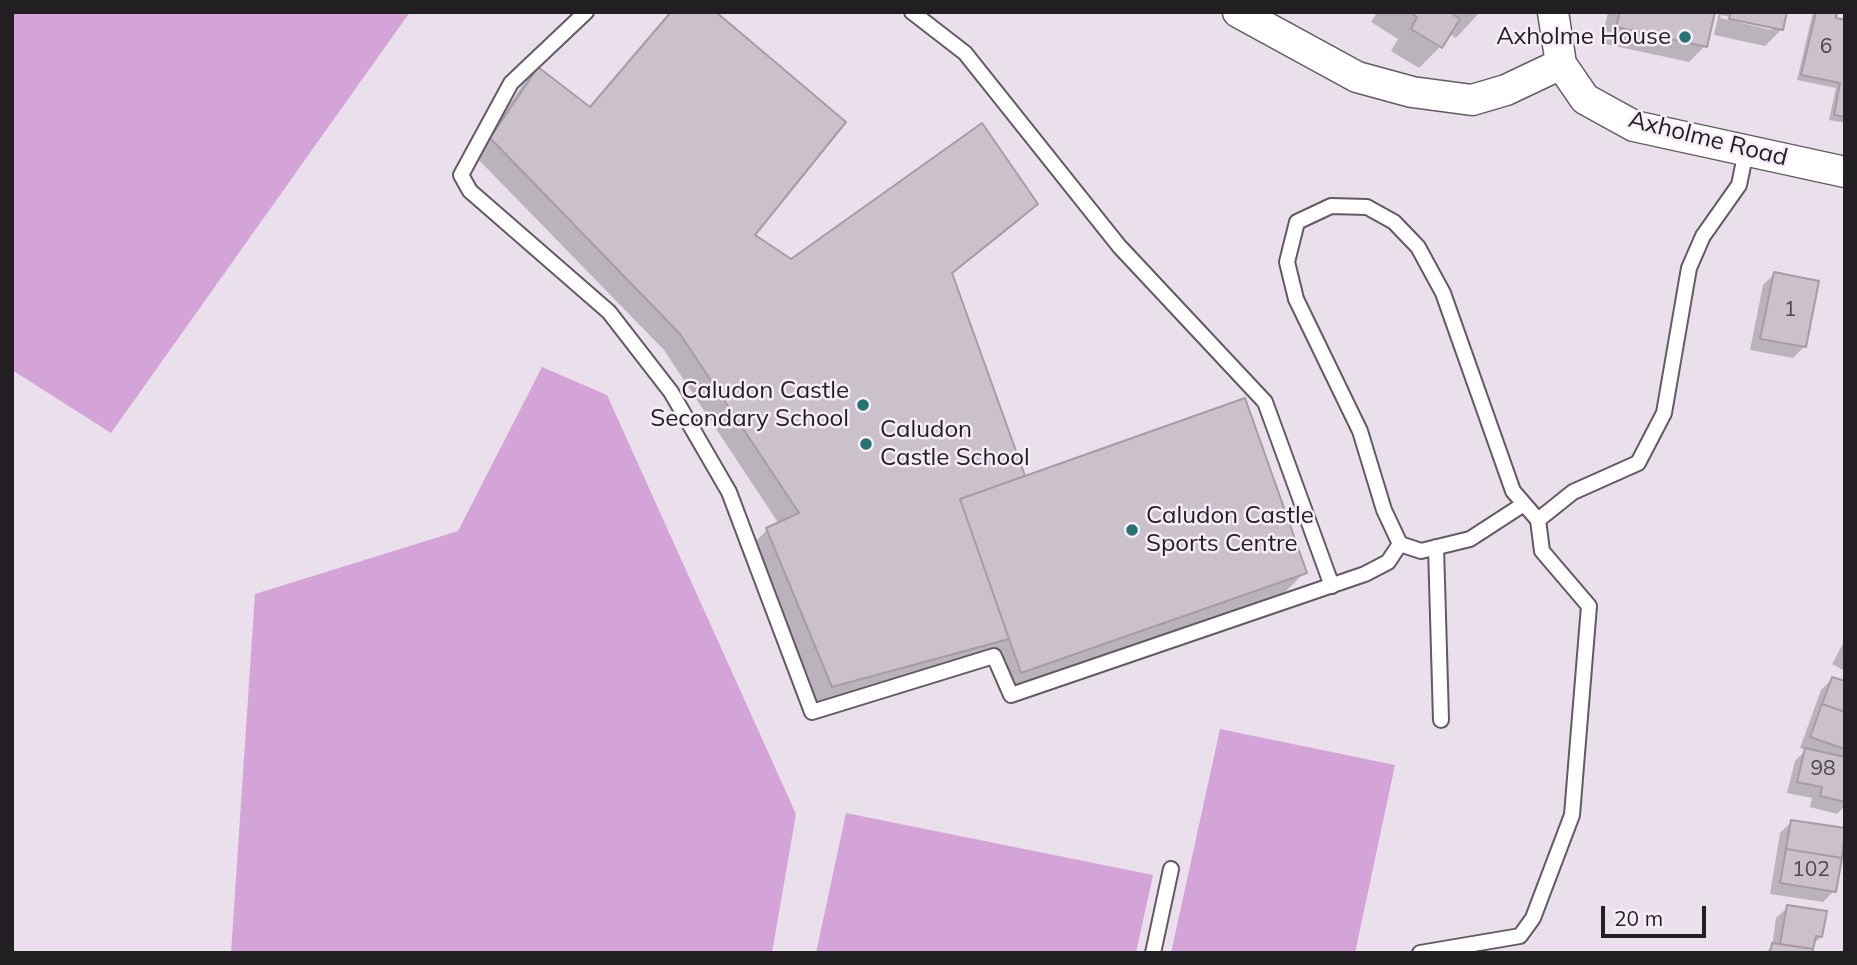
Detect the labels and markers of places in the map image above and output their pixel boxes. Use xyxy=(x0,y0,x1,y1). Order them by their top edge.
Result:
place label: Axholme House xyxy=(1496,23,1671,51)
marker: Axholme House xyxy=(1677,29,1693,45)
place label: Caludon Castle Secondary School xyxy=(650,377,849,433)
marker: Caludon Castle Secondary School xyxy=(855,397,871,413)
place label: Caludon Castle School xyxy=(880,416,1030,472)
marker: Caludon Castle School xyxy=(858,436,874,452)
place label: Caludon Castle Sports Centre xyxy=(1146,502,1314,558)
marker: Caludon Castle Sports Centre xyxy=(1124,522,1140,538)

